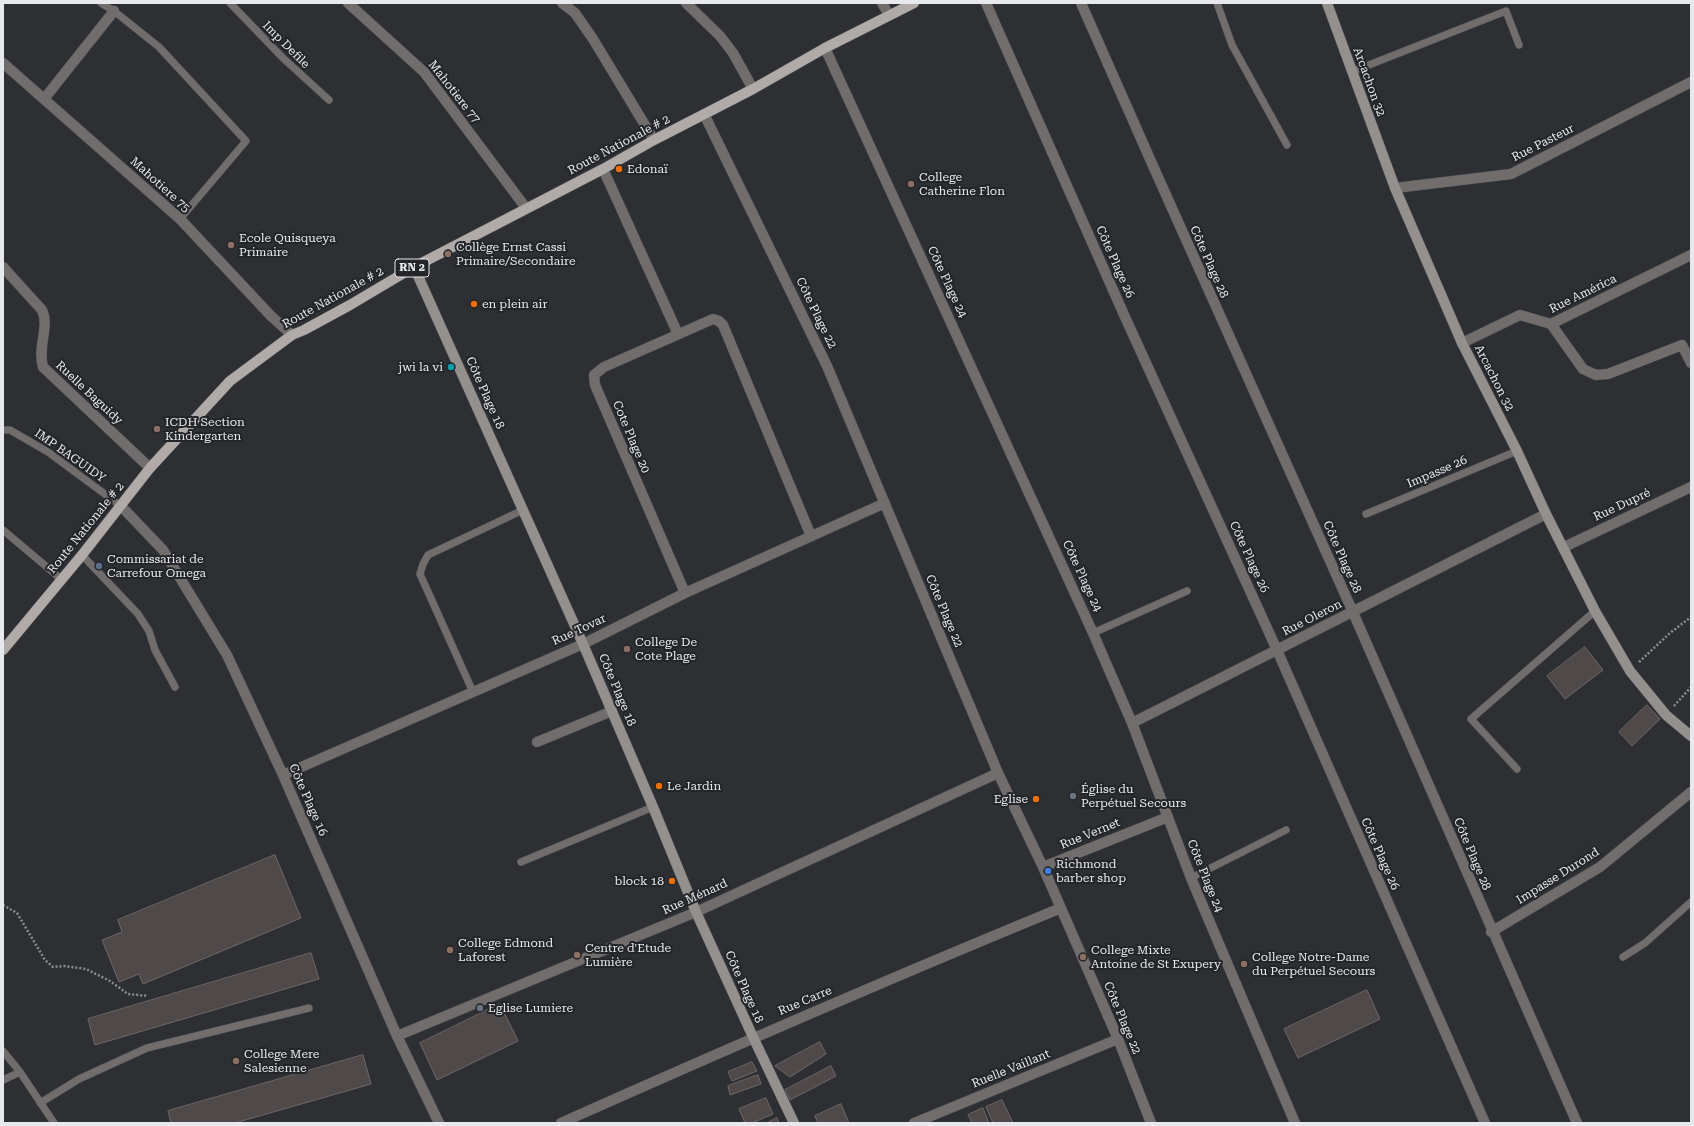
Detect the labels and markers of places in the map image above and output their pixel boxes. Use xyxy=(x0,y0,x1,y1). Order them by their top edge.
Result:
place label: Edonaï xyxy=(627,162,668,176)
marker: Edonaï xyxy=(614,164,624,174)
place label: College Catherine Flon xyxy=(919,170,1005,198)
marker: College Catherine Flon xyxy=(906,179,916,189)
place label: Ecole Quisqueya Primaire xyxy=(239,231,336,259)
marker: Ecole Quisqueya Primaire xyxy=(226,240,236,250)
place label: Collège Ernst Cassi Primaire/Secondaire xyxy=(456,240,575,268)
marker: Collège Ernst Cassi Primaire/Secondaire xyxy=(443,249,453,259)
place label: en plein air xyxy=(482,297,547,311)
marker: en plein air xyxy=(469,299,479,309)
place label: jwi la vi xyxy=(399,360,443,374)
marker: jwi la vi xyxy=(446,362,456,372)
place label: ICDH Section Kindergarten xyxy=(165,415,245,443)
marker: ICDH Section Kindergarten xyxy=(152,424,162,434)
place label: Commissariat de Carrefour Omega xyxy=(107,552,206,580)
marker: Commissariat de Carrefour Omega xyxy=(94,561,104,571)
place label: College De Cote Plage xyxy=(635,635,697,663)
marker: College De Cote Plage xyxy=(622,644,632,654)
place label: Le Jardin xyxy=(667,779,721,793)
marker: Le Jardin xyxy=(654,781,664,791)
place label: Église du Perpétuel Secours xyxy=(1081,782,1186,810)
marker: Église du Perpétuel Secours xyxy=(1068,791,1078,801)
place label: Eglise xyxy=(994,792,1028,806)
marker: Eglise xyxy=(1031,794,1041,804)
place label: Richmond barber shop xyxy=(1056,857,1126,885)
marker: Richmond barber shop xyxy=(1043,866,1053,876)
place label: block 18 xyxy=(614,874,664,888)
marker: block 18 xyxy=(667,876,677,886)
place label: College Edmond Laforest xyxy=(458,936,553,964)
place label: Centre d'Etude Lumière xyxy=(585,941,671,969)
place label: College Mixte Antoine de St Exupery xyxy=(1091,943,1221,971)
marker: College Edmond Laforest xyxy=(445,945,455,955)
marker: Centre d'Etude Lumière xyxy=(572,950,582,960)
place label: College Notre-Dame du Perpétuel Secours xyxy=(1252,950,1375,978)
marker: College Mixte Antoine de St Exupery xyxy=(1078,952,1088,962)
marker: College Notre-Dame du Perpétuel Secours xyxy=(1239,959,1249,969)
place label: Eglise Lumiere xyxy=(488,1001,573,1015)
marker: Eglise Lumiere xyxy=(475,1003,485,1013)
place label: College Mere Salesienne xyxy=(244,1047,319,1075)
marker: College Mere Salesienne xyxy=(231,1056,241,1066)

